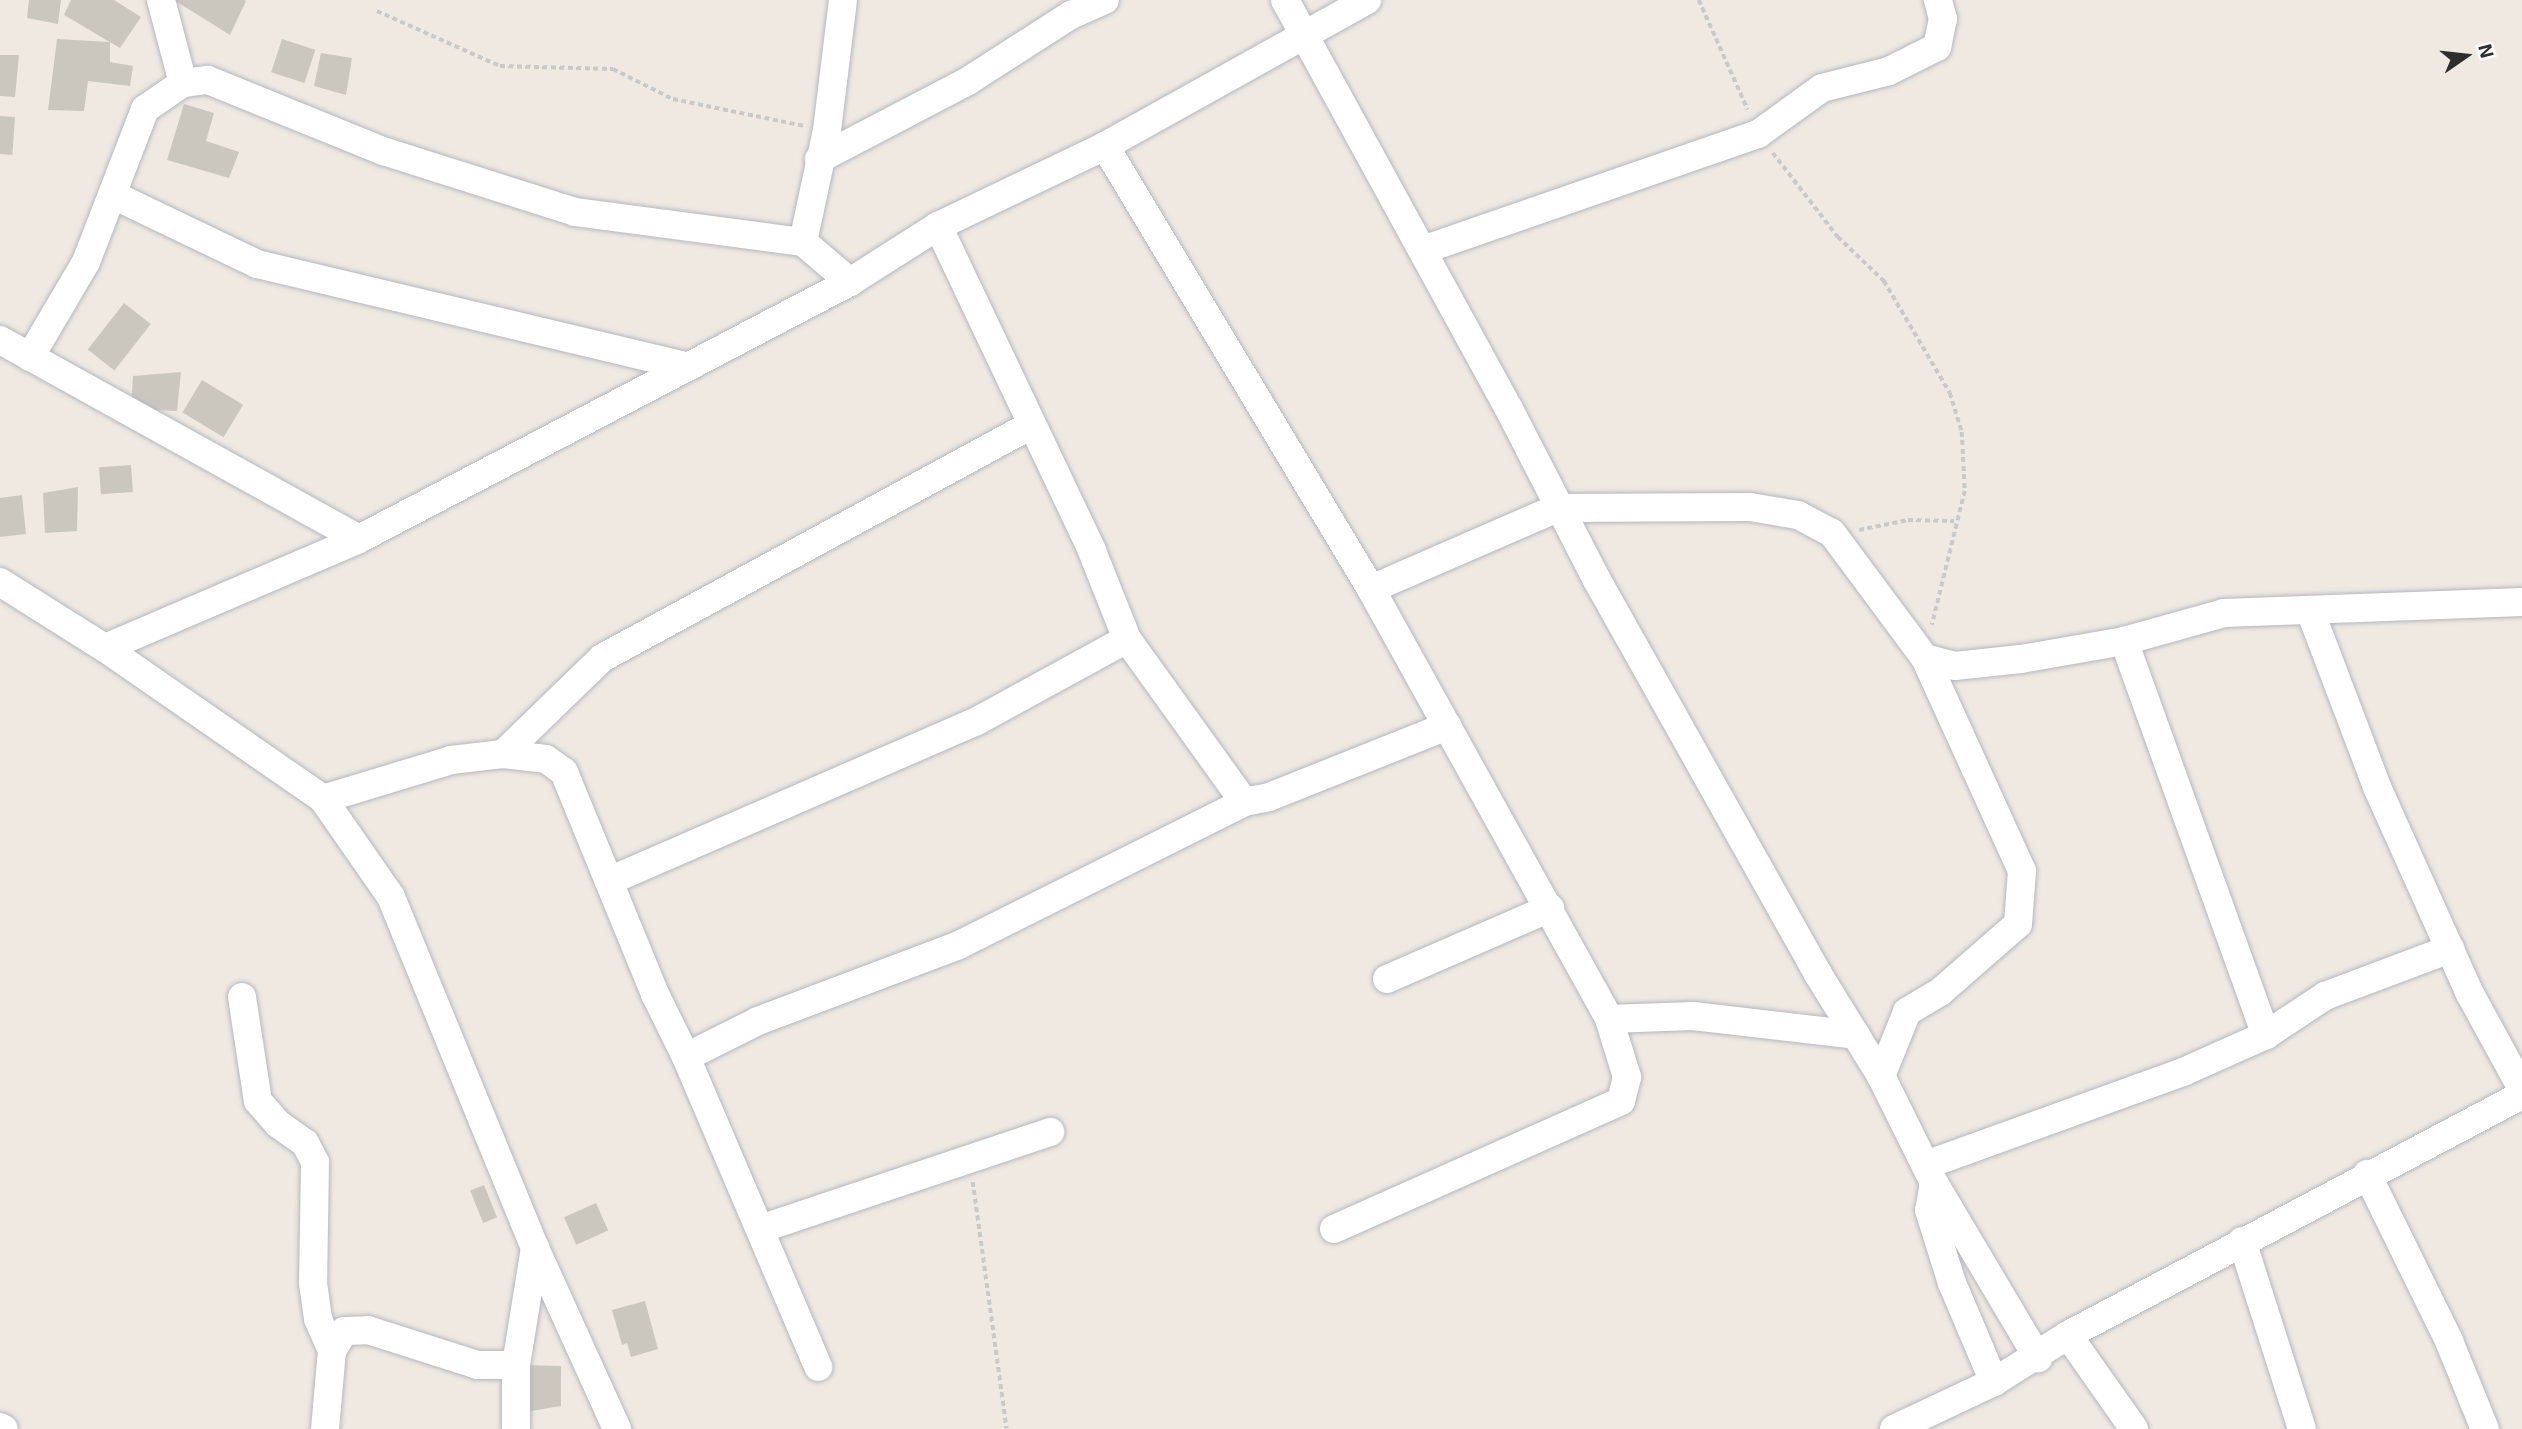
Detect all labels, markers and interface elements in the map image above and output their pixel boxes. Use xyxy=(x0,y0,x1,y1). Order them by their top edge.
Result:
north arrow xyxy=(2431,21,2501,91)
text: N xyxy=(2474,41,2500,60)

